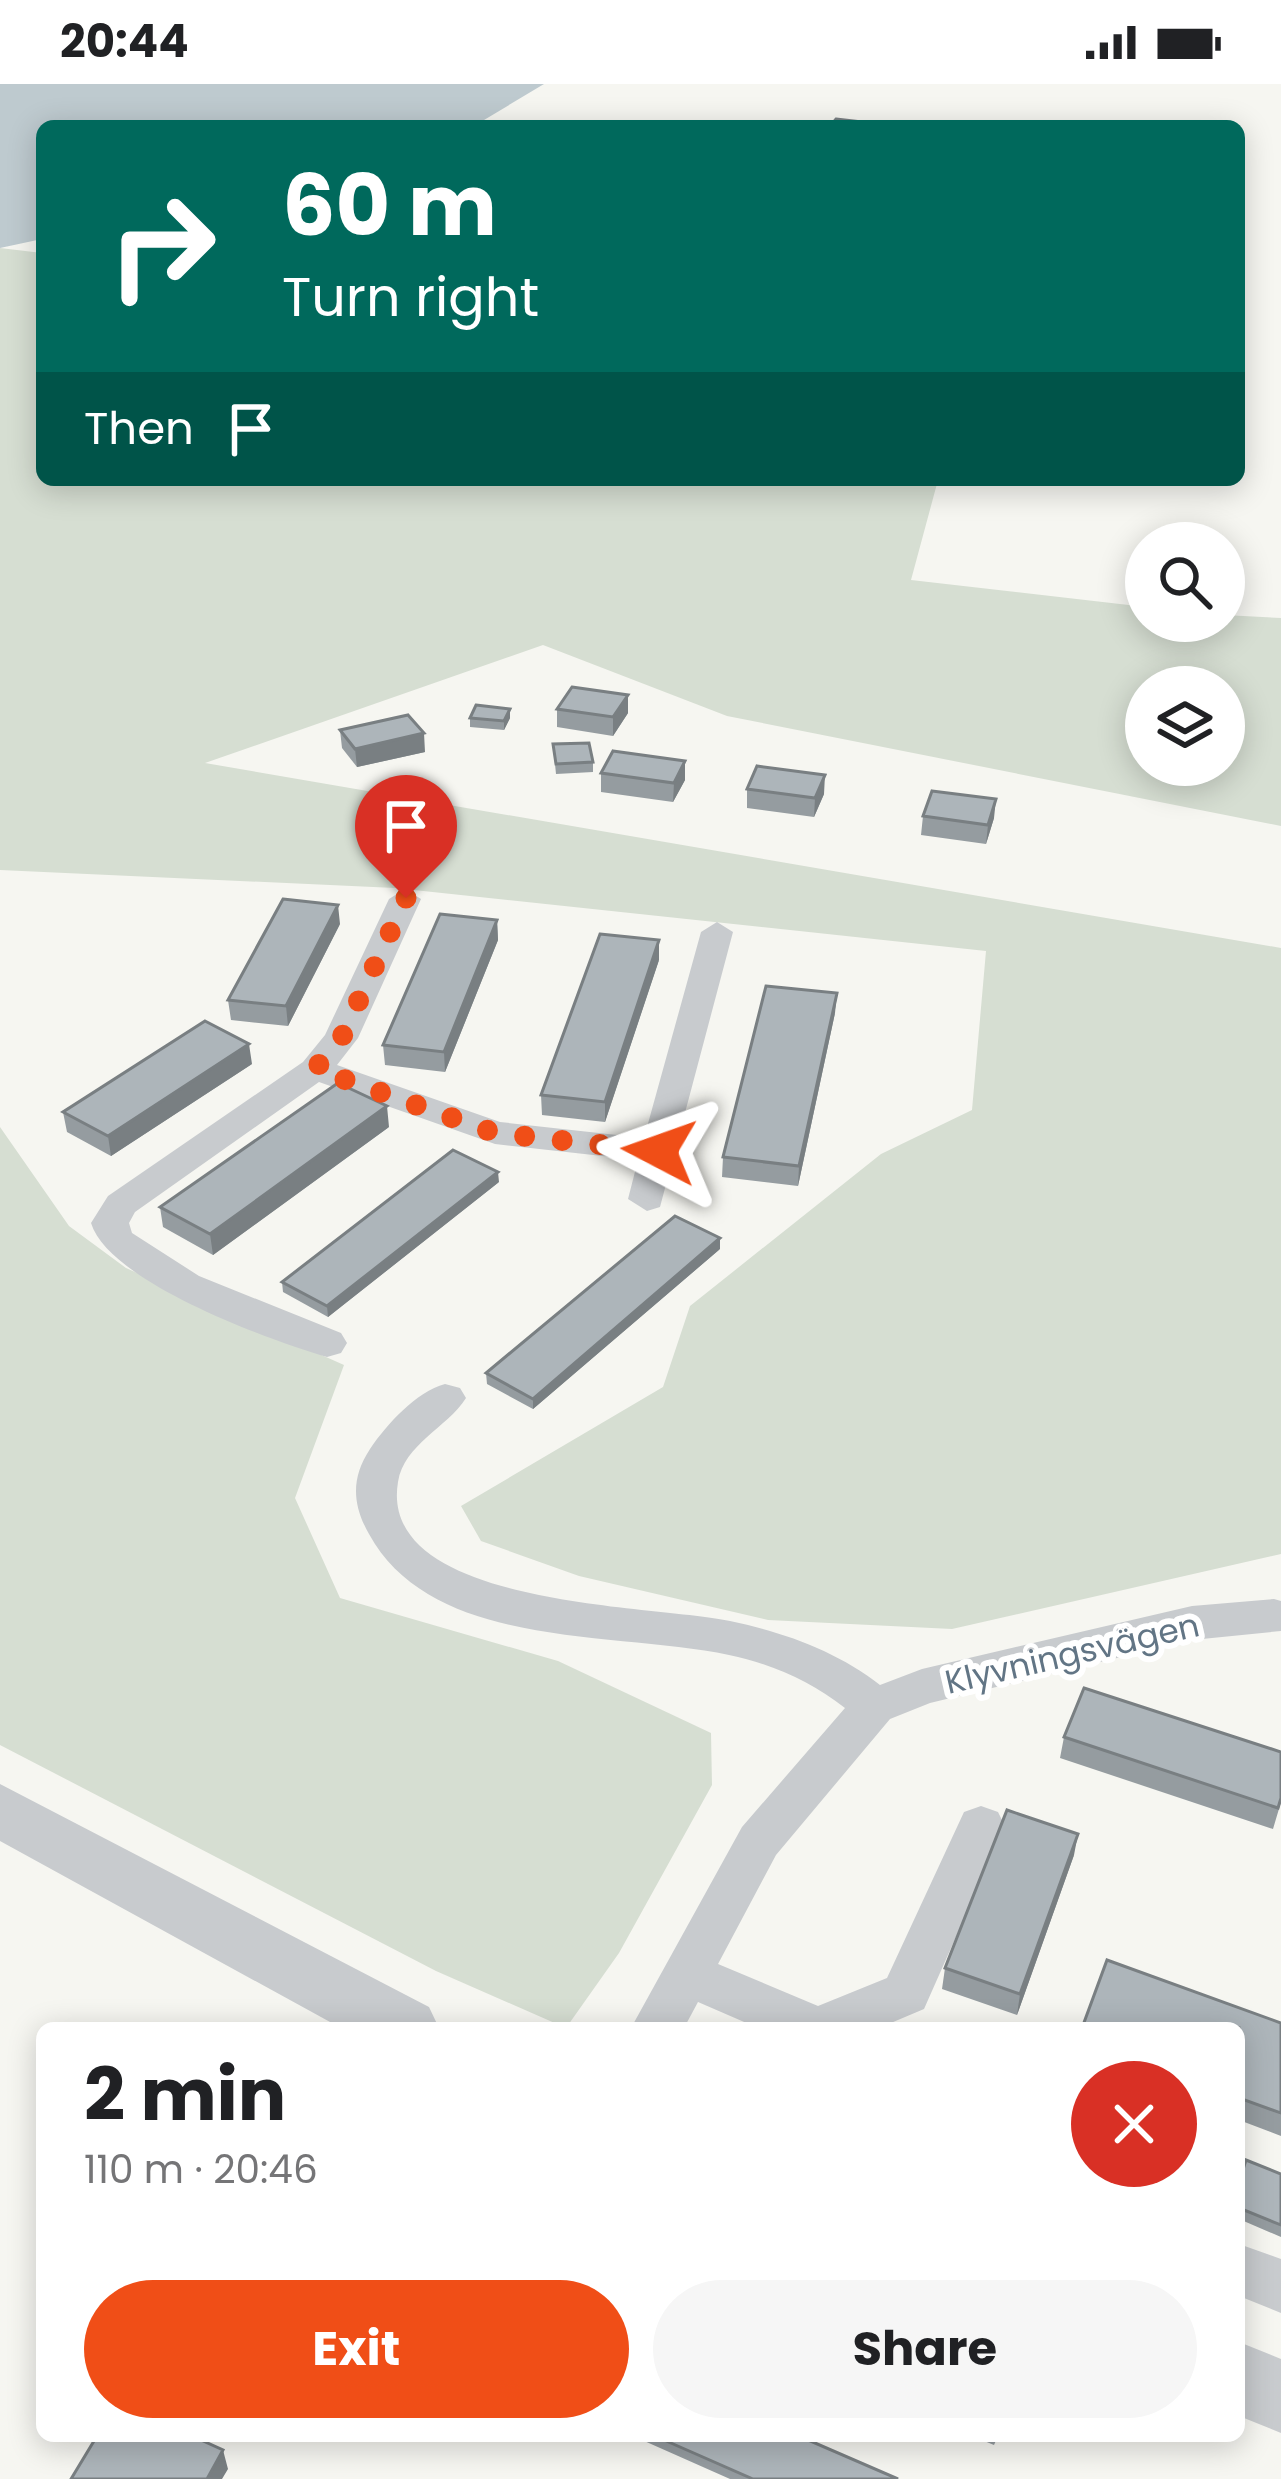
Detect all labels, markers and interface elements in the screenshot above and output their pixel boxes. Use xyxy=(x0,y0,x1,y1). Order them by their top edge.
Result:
text: 20:44 xyxy=(60,10,189,73)
text: 60 m xyxy=(282,147,497,264)
icon: right xyxy=(84,168,240,324)
text: Turn right xyxy=(282,259,539,335)
icon: arrive xyxy=(218,396,284,462)
text: Then xyxy=(84,397,194,460)
map controls xyxy=(1125,522,1245,786)
button: search xyxy=(1125,522,1245,642)
button: layers xyxy=(1125,666,1245,786)
pin xyxy=(355,775,457,898)
icon: arrive xyxy=(373,793,439,859)
position arrow xyxy=(596,1088,722,1214)
street label: Klyvningsvägen xyxy=(940,1601,1204,1706)
text: 2 min xyxy=(84,2044,286,2145)
button: close xyxy=(1071,2061,1197,2187)
text: 110 m · 20:46 xyxy=(84,2142,318,2197)
button: Exit xyxy=(84,2280,629,2418)
button: Share xyxy=(653,2280,1197,2418)

